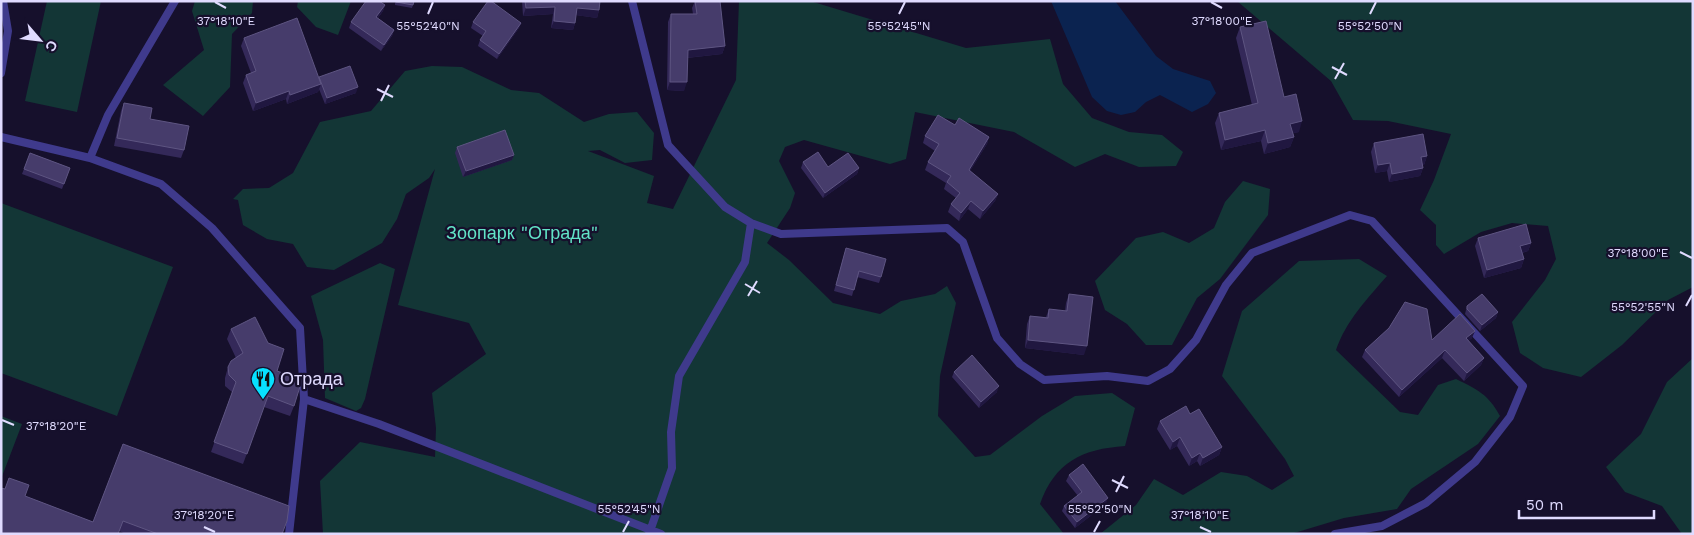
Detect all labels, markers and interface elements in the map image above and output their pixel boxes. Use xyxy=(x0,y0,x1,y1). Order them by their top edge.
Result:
text: 37°18'10"E xyxy=(197,14,255,28)
text: 37°18'00"E xyxy=(1191,14,1253,28)
north arrow xyxy=(15,15,65,65)
text: 55°52'40"N xyxy=(396,19,460,33)
text: 55°52'45"N xyxy=(867,19,931,33)
text: 55°52'50"N xyxy=(1338,19,1402,33)
text: С xyxy=(42,38,61,54)
park label: Зоопарк "Отрада" xyxy=(446,222,598,243)
text: 37°18'00"E xyxy=(1607,246,1669,260)
text: 55°52'55"N xyxy=(1611,300,1675,314)
restaurant icon: Отрада xyxy=(250,366,276,400)
place label: Отрада xyxy=(280,368,344,389)
text: 37°18'20"E xyxy=(26,419,87,433)
scale bar xyxy=(1519,488,1654,520)
text: 50 m xyxy=(1526,496,1563,514)
text: 55°52'45"N xyxy=(597,502,661,516)
text: 55°52'50"N xyxy=(1068,502,1132,516)
text: 37°18'20"E xyxy=(174,508,235,522)
text: 37°18'10"E xyxy=(1171,508,1229,522)

